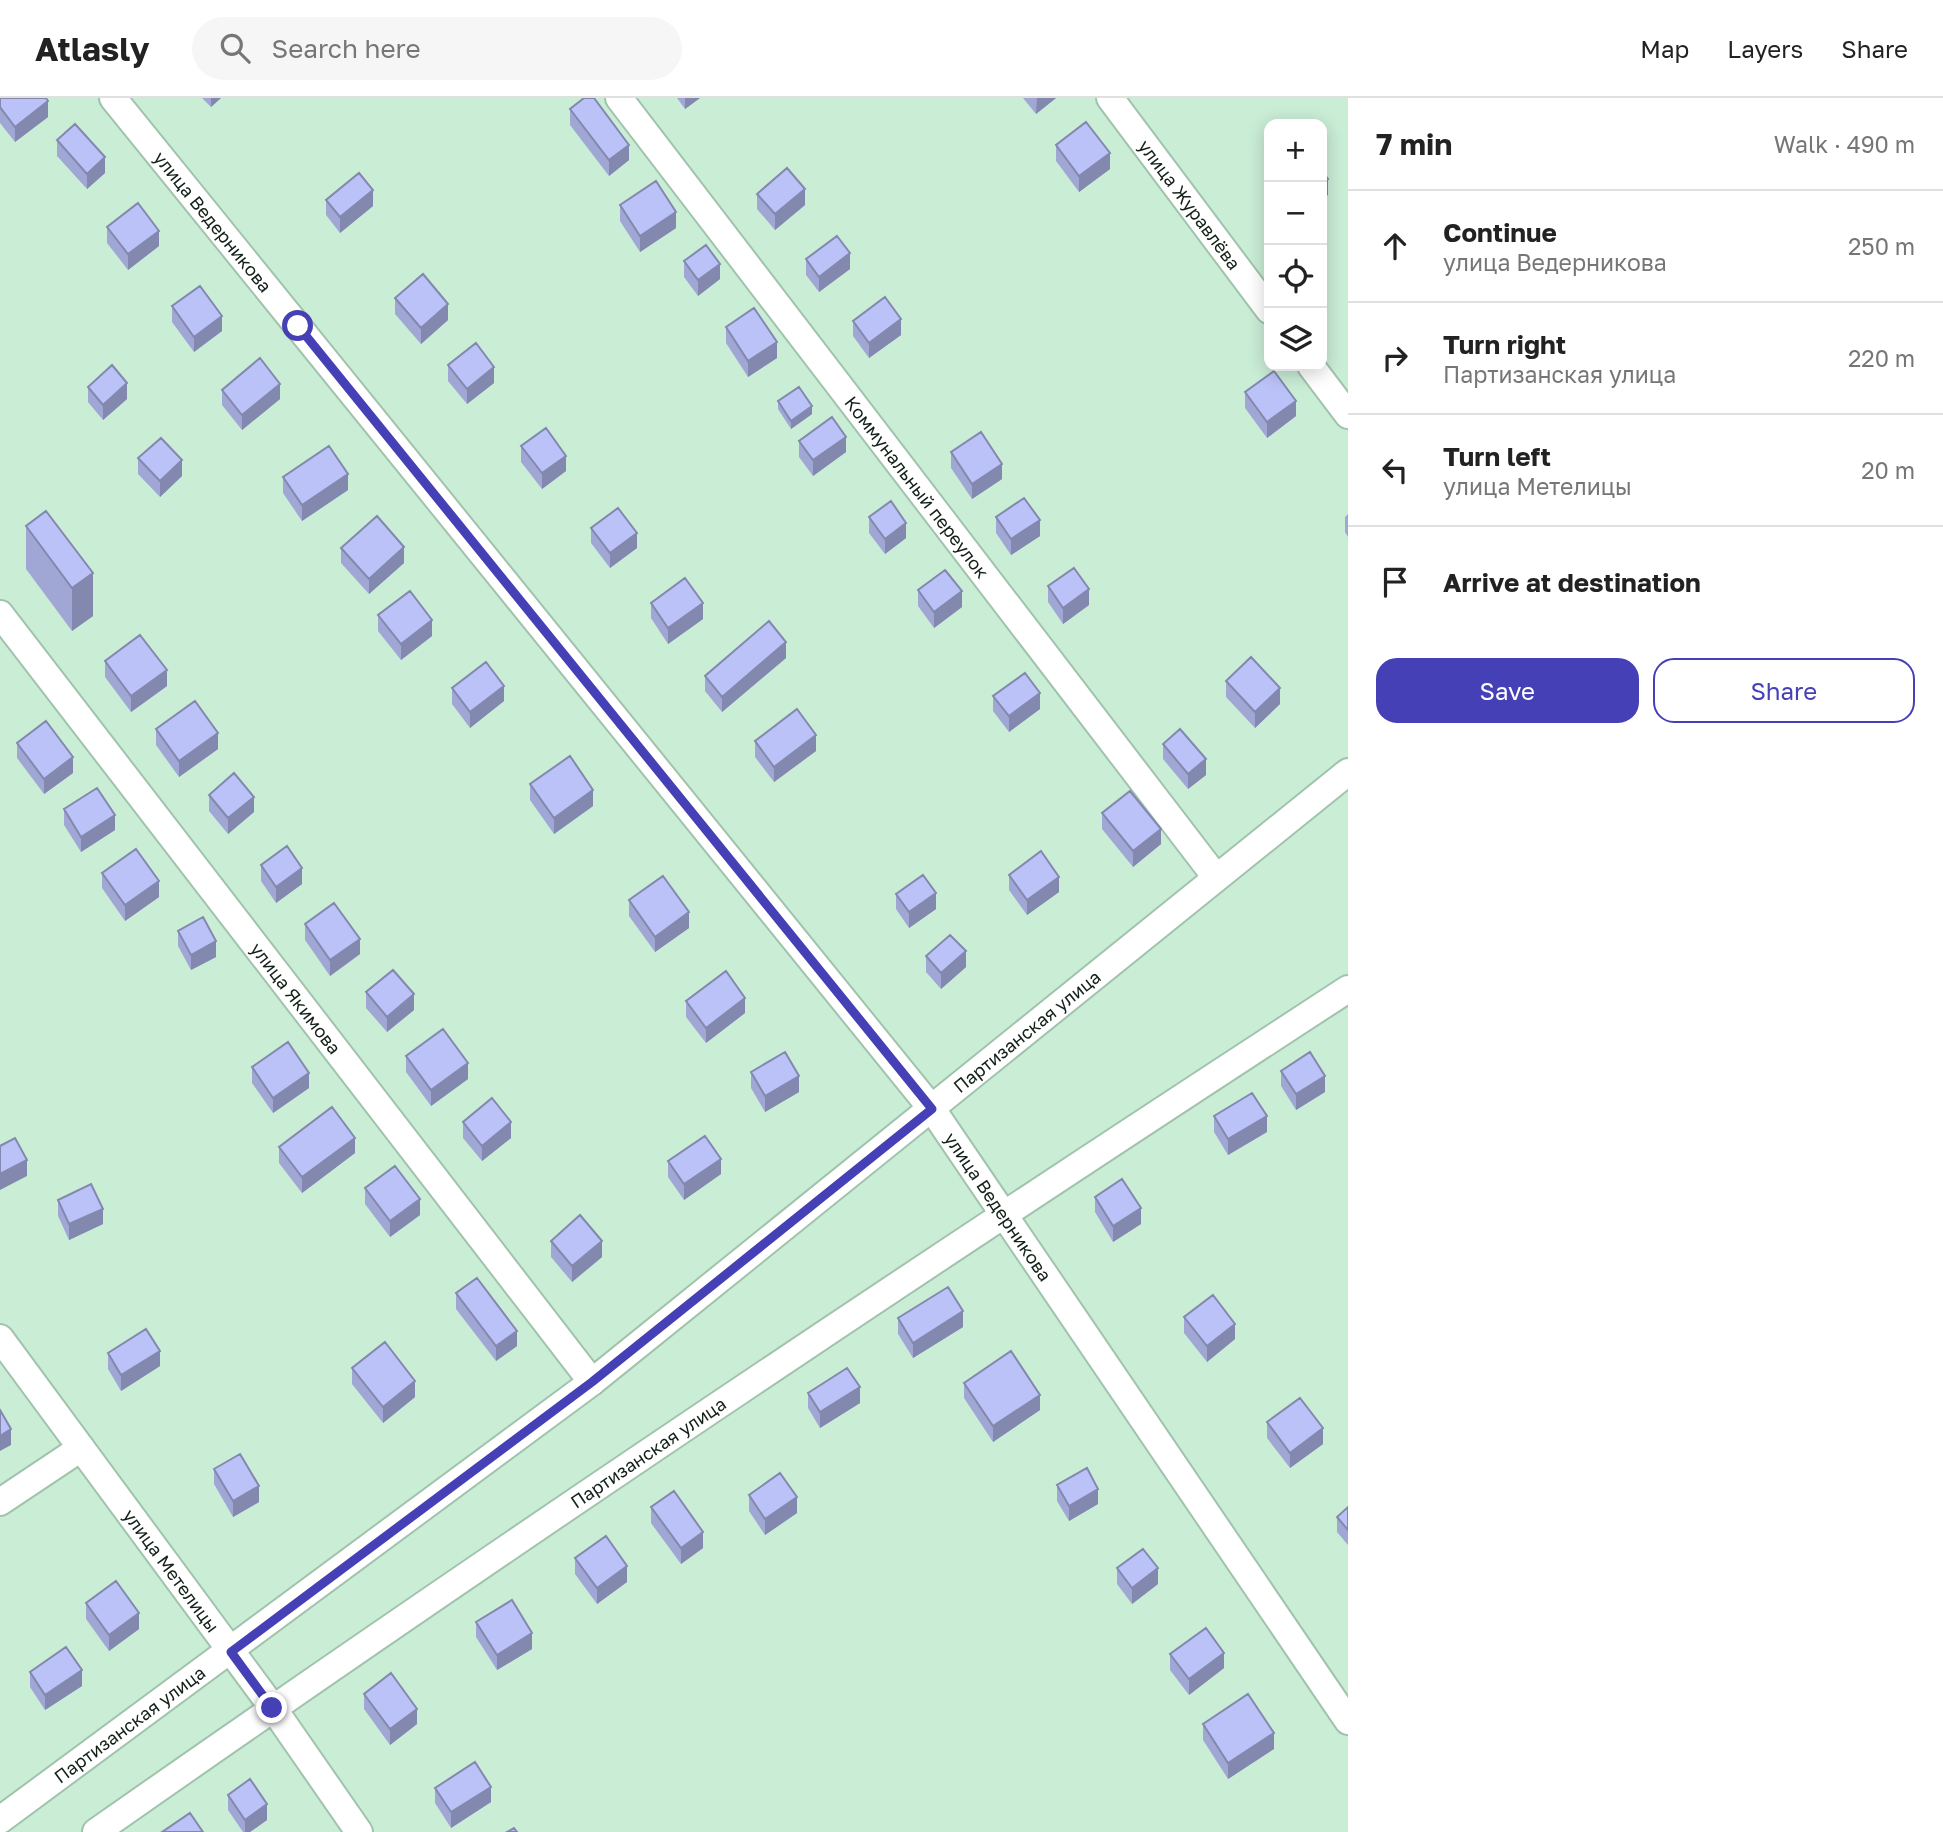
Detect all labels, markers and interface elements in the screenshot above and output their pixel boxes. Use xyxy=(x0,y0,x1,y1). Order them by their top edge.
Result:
search box xyxy=(192,17,682,80)
text: Atlasly xyxy=(35,29,150,68)
icon: search xyxy=(216,29,254,67)
text: Search here xyxy=(272,33,421,64)
text: Map xyxy=(1640,34,1689,63)
text: Layers xyxy=(1727,34,1803,63)
text: Share xyxy=(1841,34,1908,63)
map controls xyxy=(1264,119,1327,371)
button: + xyxy=(1264,119,1327,182)
text: 7 min xyxy=(1376,126,1452,162)
text: Walk · 490 m xyxy=(1774,130,1915,158)
street label: улица Журавлёва xyxy=(1134,135,1246,274)
street label: улица Ведерникова xyxy=(149,147,277,297)
button: − xyxy=(1264,182,1327,245)
text: Continue xyxy=(1443,217,1557,248)
icon: ahead xyxy=(1376,227,1414,265)
text: 250 m xyxy=(1848,232,1915,260)
button: locate xyxy=(1264,245,1327,308)
text: улица Ведерникова xyxy=(1443,248,1667,276)
button: layers xyxy=(1264,308,1327,371)
route start xyxy=(282,310,313,341)
text: Turn right xyxy=(1443,329,1566,360)
icon: right xyxy=(1376,339,1414,377)
text: 220 m xyxy=(1848,344,1915,372)
text: Партизанская улица xyxy=(1443,360,1676,388)
street label: Коммунальный переулок xyxy=(840,391,994,582)
text: Turn left xyxy=(1443,441,1551,472)
icon: left xyxy=(1376,451,1414,489)
text: 20 m xyxy=(1861,456,1915,484)
text: улица Метелицы xyxy=(1443,472,1632,500)
icon: arrive xyxy=(1376,563,1414,601)
text: Arrive at destination xyxy=(1443,567,1701,598)
button: Save xyxy=(1376,658,1639,723)
button: Share xyxy=(1653,658,1915,723)
street label: улица Якимова xyxy=(246,938,346,1058)
street label: Партизанская улица xyxy=(949,965,1105,1097)
street label: улица Ведерникова xyxy=(940,1128,1057,1285)
street label: Партизанская улица xyxy=(566,1392,730,1513)
street label: улица Метелицы xyxy=(119,1505,224,1637)
street label: Партизанская улица xyxy=(49,1661,209,1787)
route end xyxy=(256,1692,287,1723)

